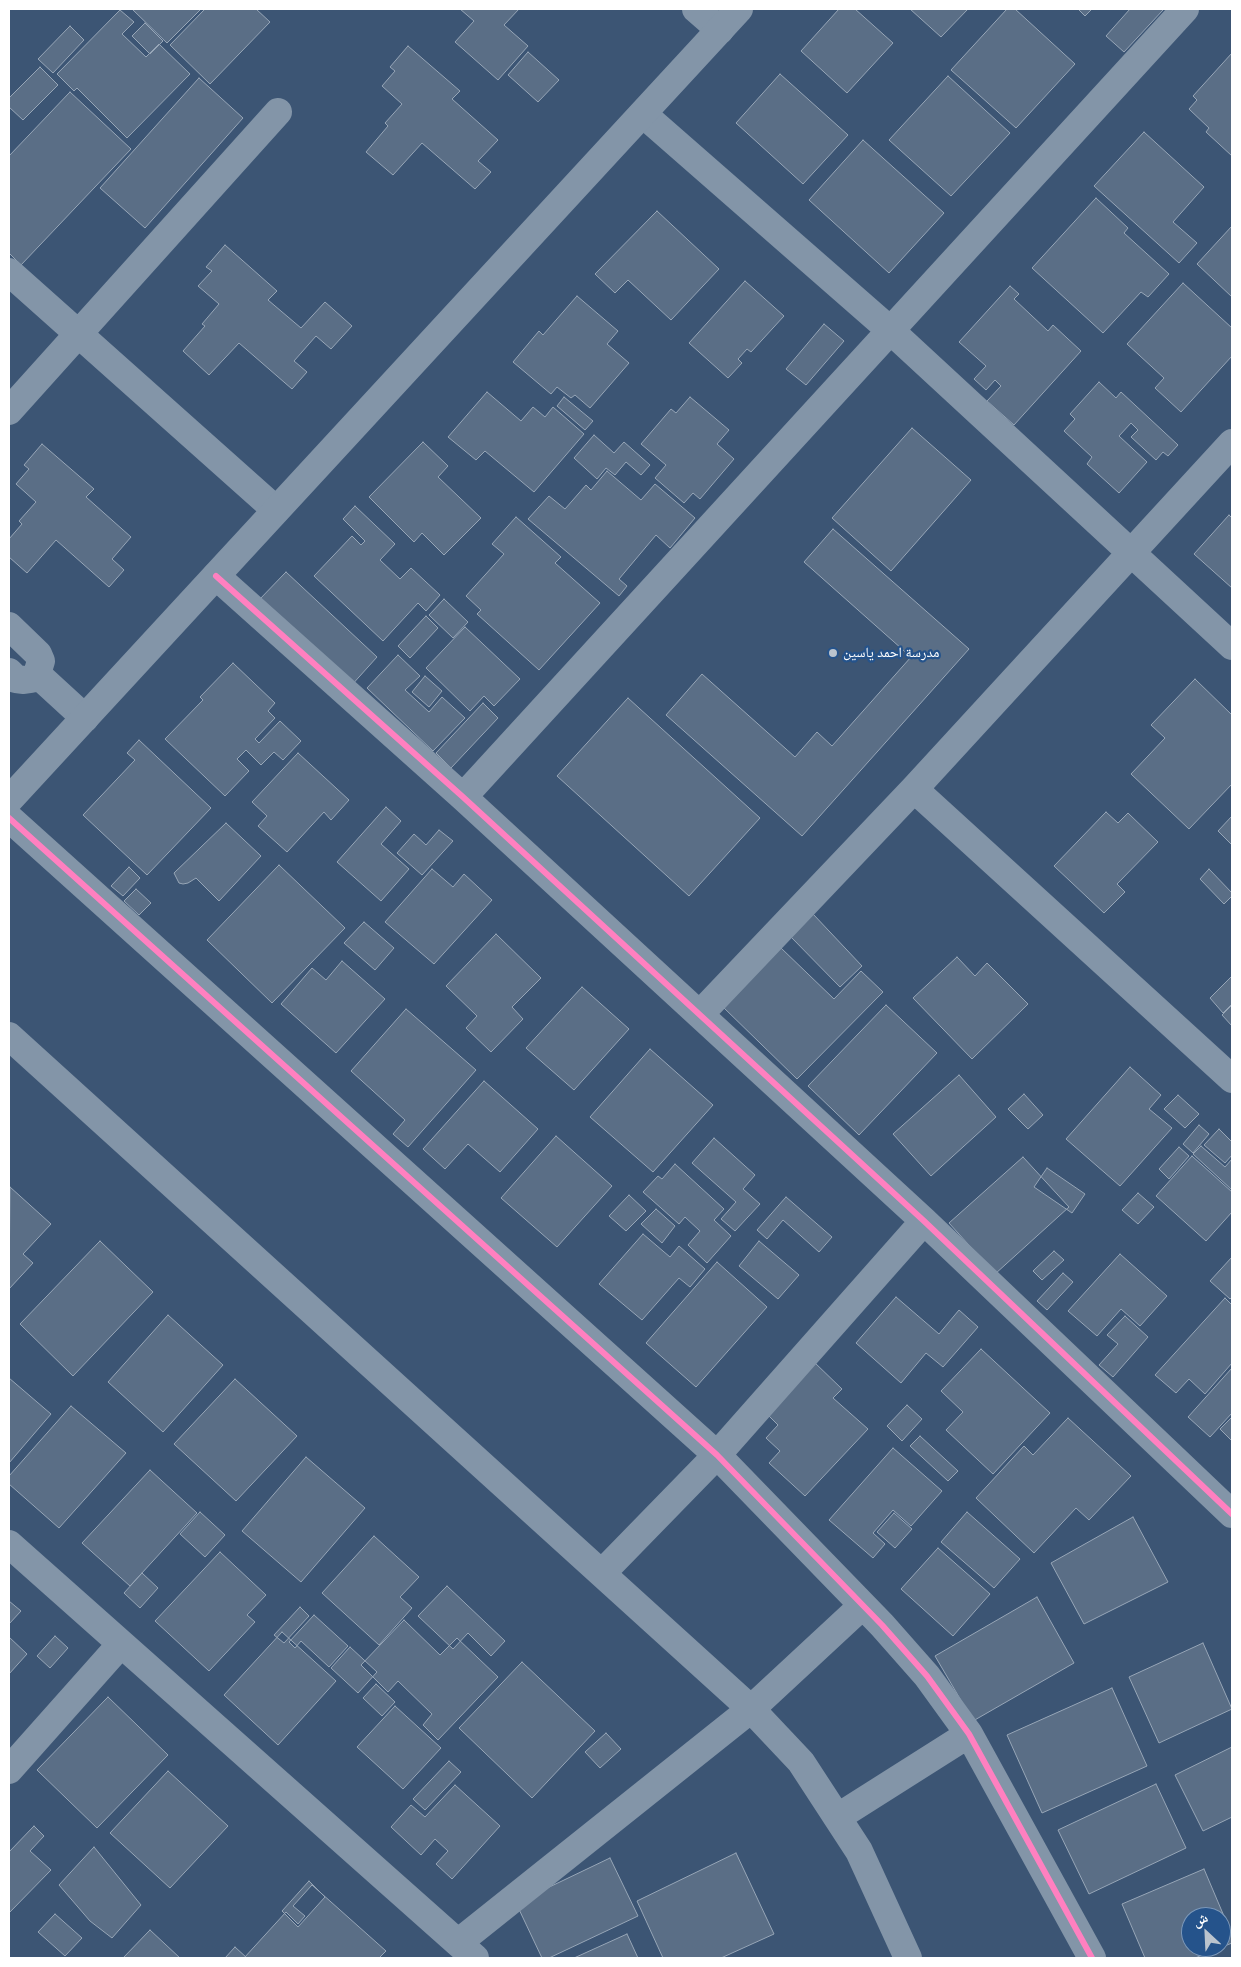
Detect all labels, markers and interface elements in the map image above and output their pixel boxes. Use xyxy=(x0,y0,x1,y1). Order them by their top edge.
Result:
place label: مدرسة احمد ياسين xyxy=(843,645,939,661)
marker: مدرسة احمد ياسين xyxy=(827,647,839,659)
north arrow xyxy=(1181,1907,1231,1957)
text: ش xyxy=(1190,1908,1210,1930)

